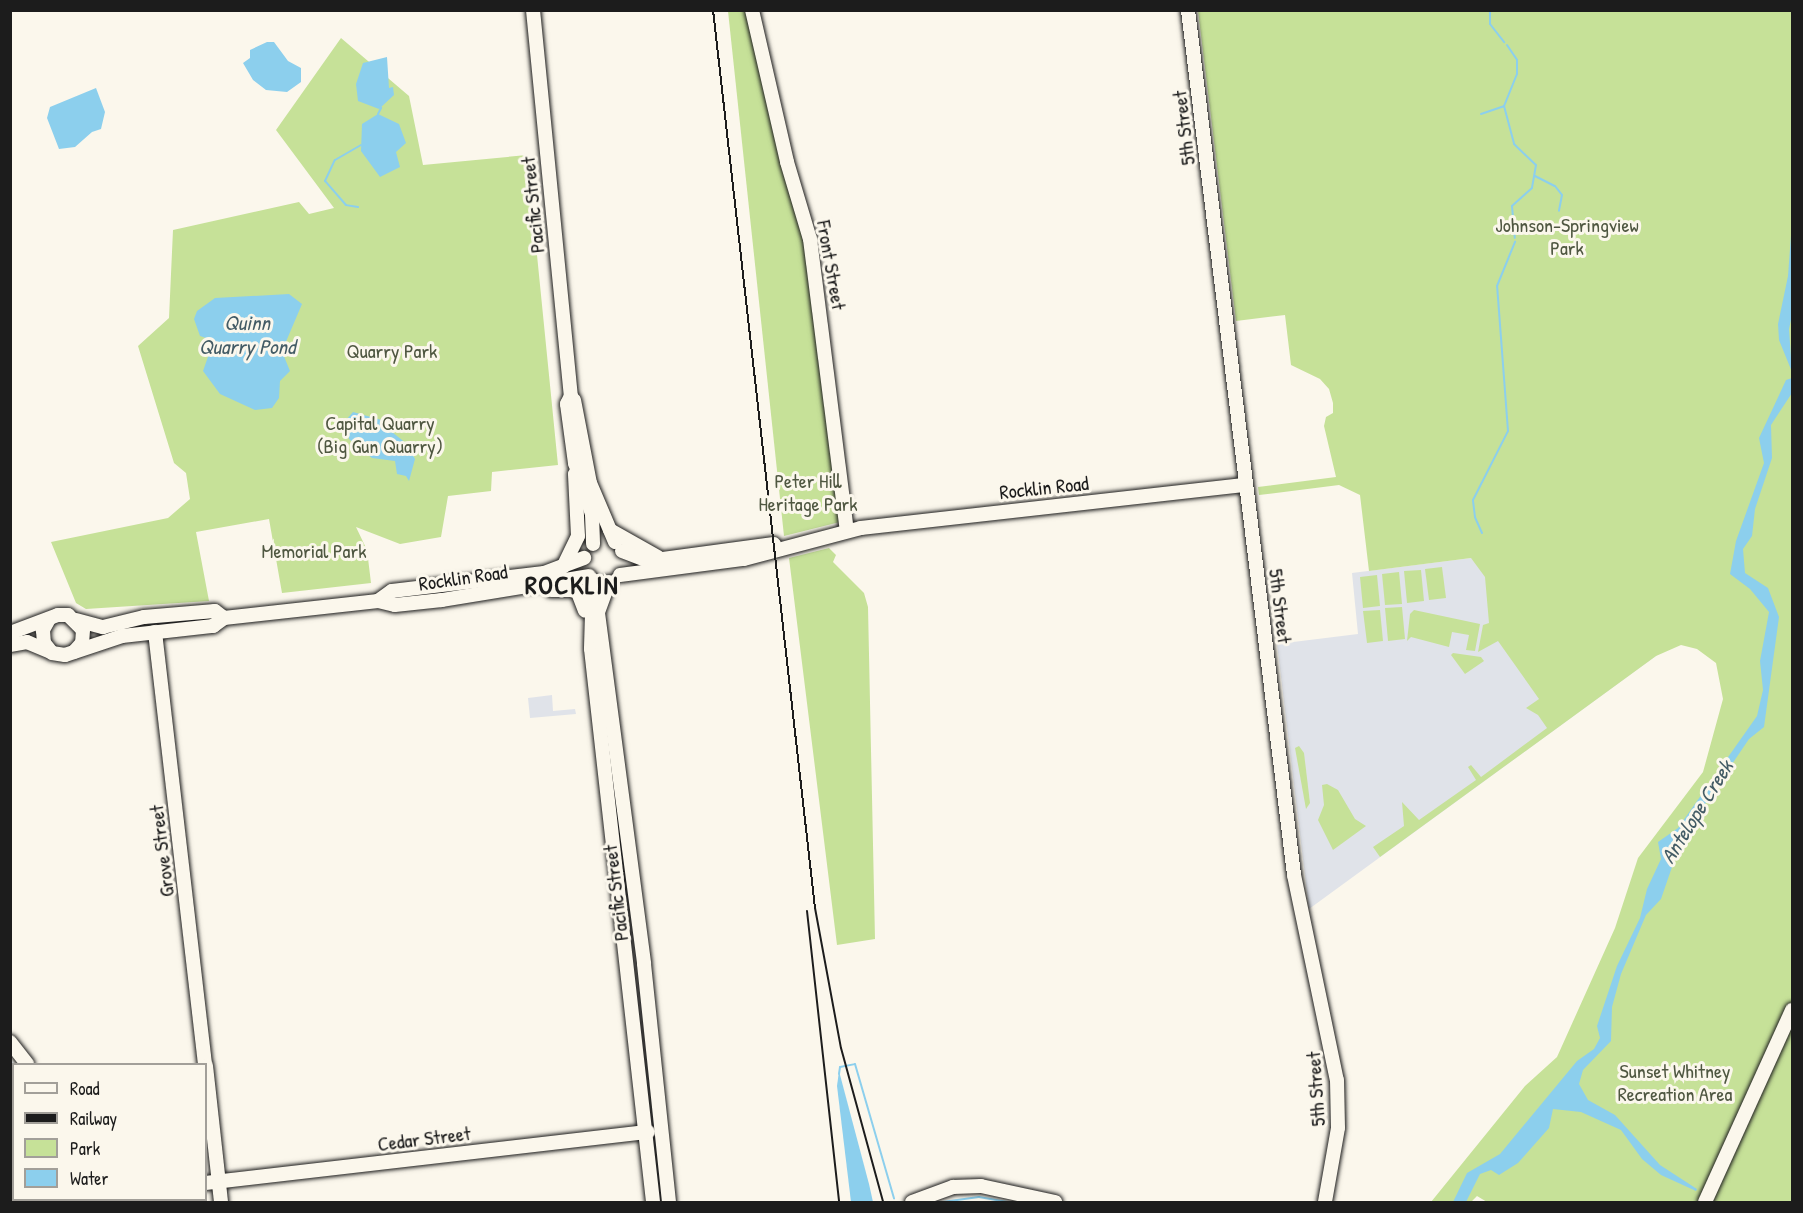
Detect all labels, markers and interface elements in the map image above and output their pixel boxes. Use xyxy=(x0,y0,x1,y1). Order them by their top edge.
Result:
street label: 5th Street xyxy=(1167,89,1199,167)
street label: Pacific Street xyxy=(515,156,549,254)
park label: Johnson-Springview Park xyxy=(1495,213,1639,260)
street label: Front Street xyxy=(812,218,852,312)
water label: Quinn Quarry Pond xyxy=(199,310,295,360)
park label: Quarry Park xyxy=(347,338,437,362)
park label: Capital Quarry (Big Gun Quarry) xyxy=(317,410,443,457)
park label: Peter Hill Heritage Park xyxy=(758,469,858,516)
street label: Rocklin Road xyxy=(998,470,1090,504)
park label: Memorial Park xyxy=(262,538,366,562)
street label: Rocklin Road xyxy=(417,559,509,595)
street label: 5th Street xyxy=(1265,567,1297,645)
district label: ROCKLIN xyxy=(525,569,619,601)
water label: Antelope Creek xyxy=(1655,756,1739,868)
street label: Grove Street xyxy=(143,804,179,898)
street label: Pacific Street xyxy=(597,844,633,942)
street label: 5th Street xyxy=(1300,1051,1330,1127)
park label: Sunset Whitney Recreation Area xyxy=(1618,1059,1732,1106)
legend xyxy=(12,1063,207,1201)
text: Road xyxy=(70,1076,100,1101)
text: Railway xyxy=(70,1106,117,1131)
street label: Cedar Street xyxy=(376,1120,472,1156)
text: Park xyxy=(70,1136,100,1161)
text: Water xyxy=(70,1166,108,1191)

